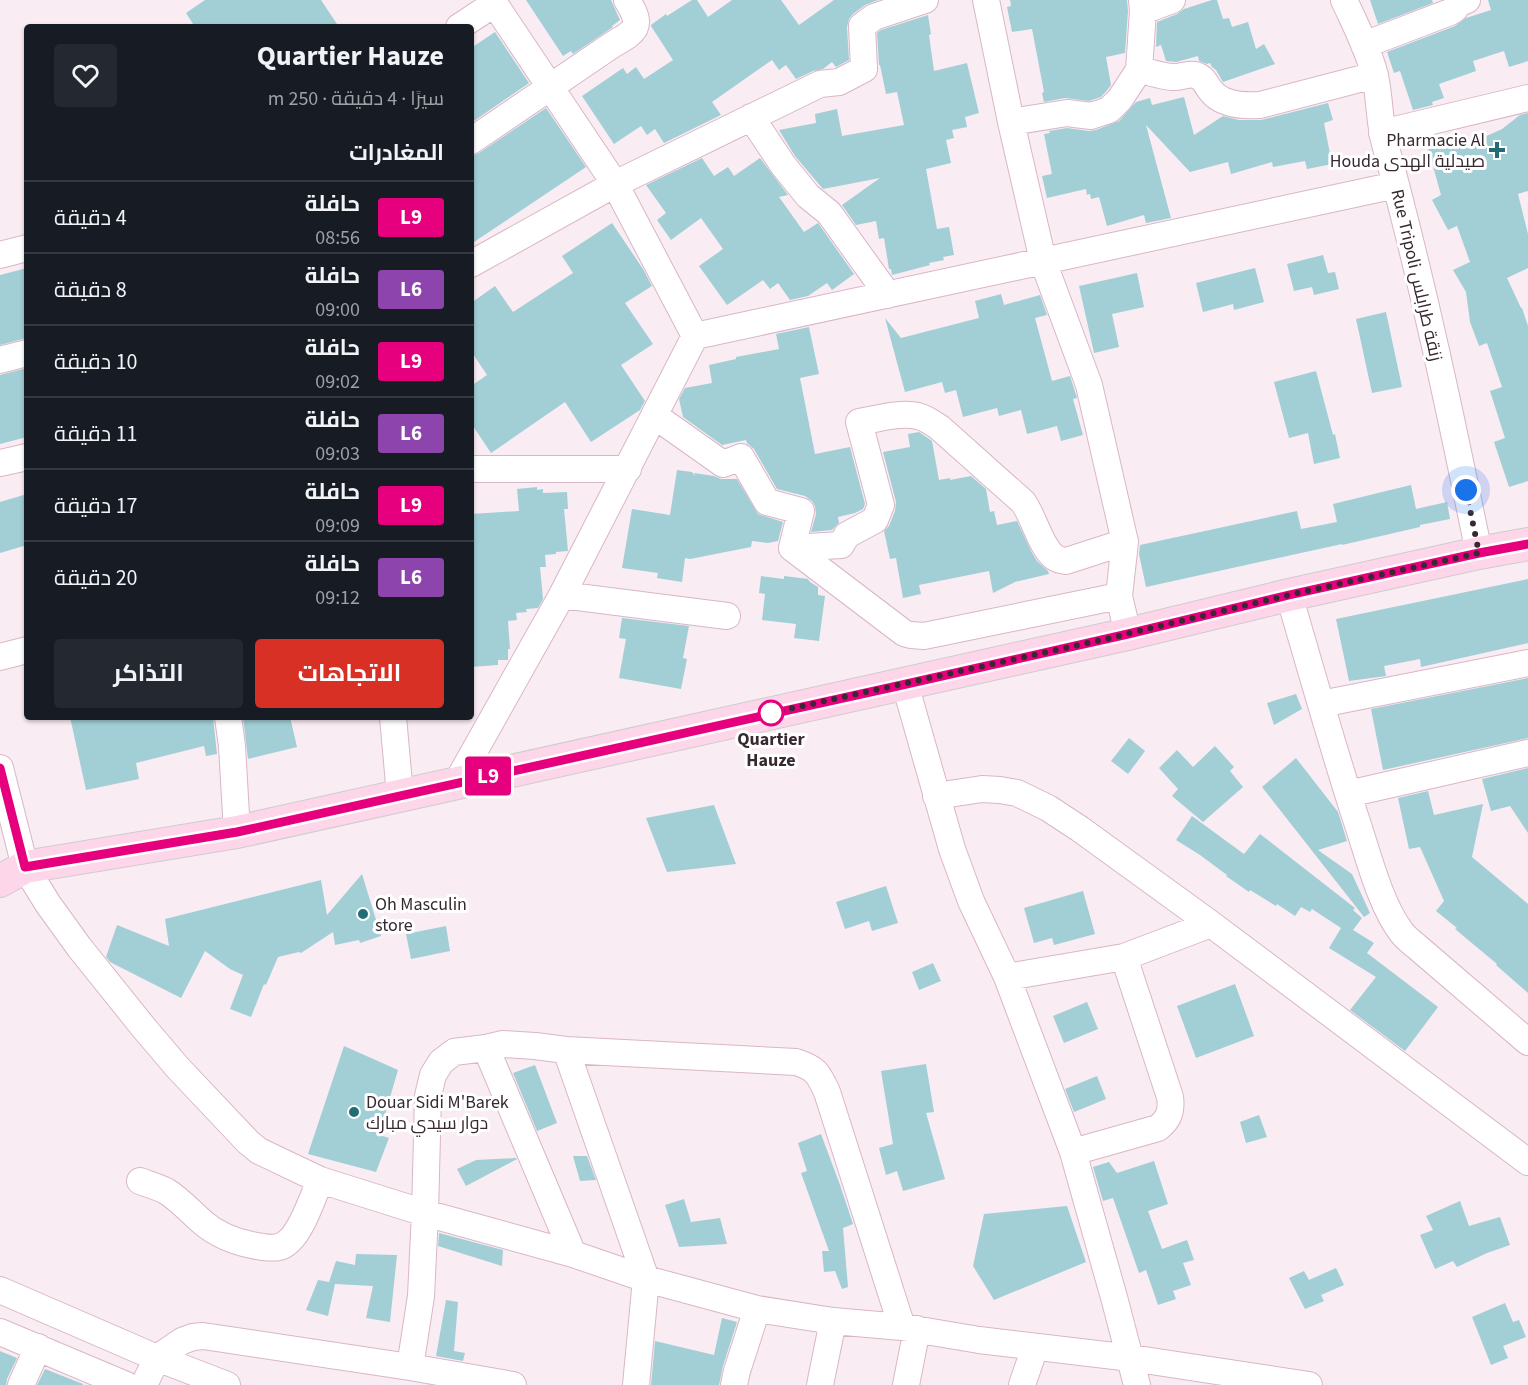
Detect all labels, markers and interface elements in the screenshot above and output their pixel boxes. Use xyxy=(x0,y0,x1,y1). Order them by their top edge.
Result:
text: Quartier Hauze xyxy=(257,36,444,76)
button: heart xyxy=(54,44,117,107)
text: سيرًا · 4 دقيقة · 250 m xyxy=(268,85,444,113)
place label: Pharmacie Al Houda صيدلية الهدى xyxy=(1330,128,1485,174)
text: المغادرات xyxy=(349,137,444,169)
marker: Pharmacie Al Houda صيدلية الهدى xyxy=(1490,143,1504,157)
street label: Rue Tripoli زنقة طرابلس xyxy=(1385,187,1448,364)
text: حافلة xyxy=(305,188,360,220)
text: 4 دقيقة xyxy=(54,202,127,234)
text: L9 xyxy=(400,202,422,232)
text: 08:56 xyxy=(315,224,360,252)
text: حافلة xyxy=(305,260,360,292)
text: 8 دقيقة xyxy=(54,274,127,306)
text: L6 xyxy=(400,274,422,304)
text: 09:00 xyxy=(315,296,360,324)
text: حافلة xyxy=(305,332,360,364)
text: 10 دقيقة xyxy=(54,346,138,378)
text: L9 xyxy=(400,346,422,376)
text: 09:02 xyxy=(315,368,360,396)
text: حافلة xyxy=(305,404,360,436)
text: 11 دقيقة xyxy=(54,418,138,450)
text: L6 xyxy=(400,418,422,448)
text: 09:03 xyxy=(315,440,360,468)
your location xyxy=(1451,475,1481,505)
text: حافلة xyxy=(305,476,360,508)
text: 17 دقيقة xyxy=(54,490,138,522)
text: L9 xyxy=(400,490,422,520)
text: 09:09 xyxy=(315,512,360,540)
text: حافلة xyxy=(305,548,360,580)
text: 20 دقيقة xyxy=(54,562,138,594)
text: L6 xyxy=(400,562,422,592)
text: 09:12 xyxy=(315,584,360,612)
button: التذاكر xyxy=(54,639,243,708)
button: الاتجاهات xyxy=(255,639,444,708)
marker: Quartier Hauze xyxy=(758,700,784,726)
place label: Quartier Hauze xyxy=(737,727,806,773)
line badge: L9 xyxy=(461,756,515,796)
text: L9 xyxy=(477,761,499,791)
place label: Oh Masculin store xyxy=(375,892,467,938)
marker: Oh Masculin store xyxy=(356,907,370,921)
place label: Douar Sidi M'Barek دوار سيدي مبارك xyxy=(366,1090,509,1137)
marker: Douar Sidi M'Barek دوار سيدي مبارك xyxy=(347,1105,361,1119)

